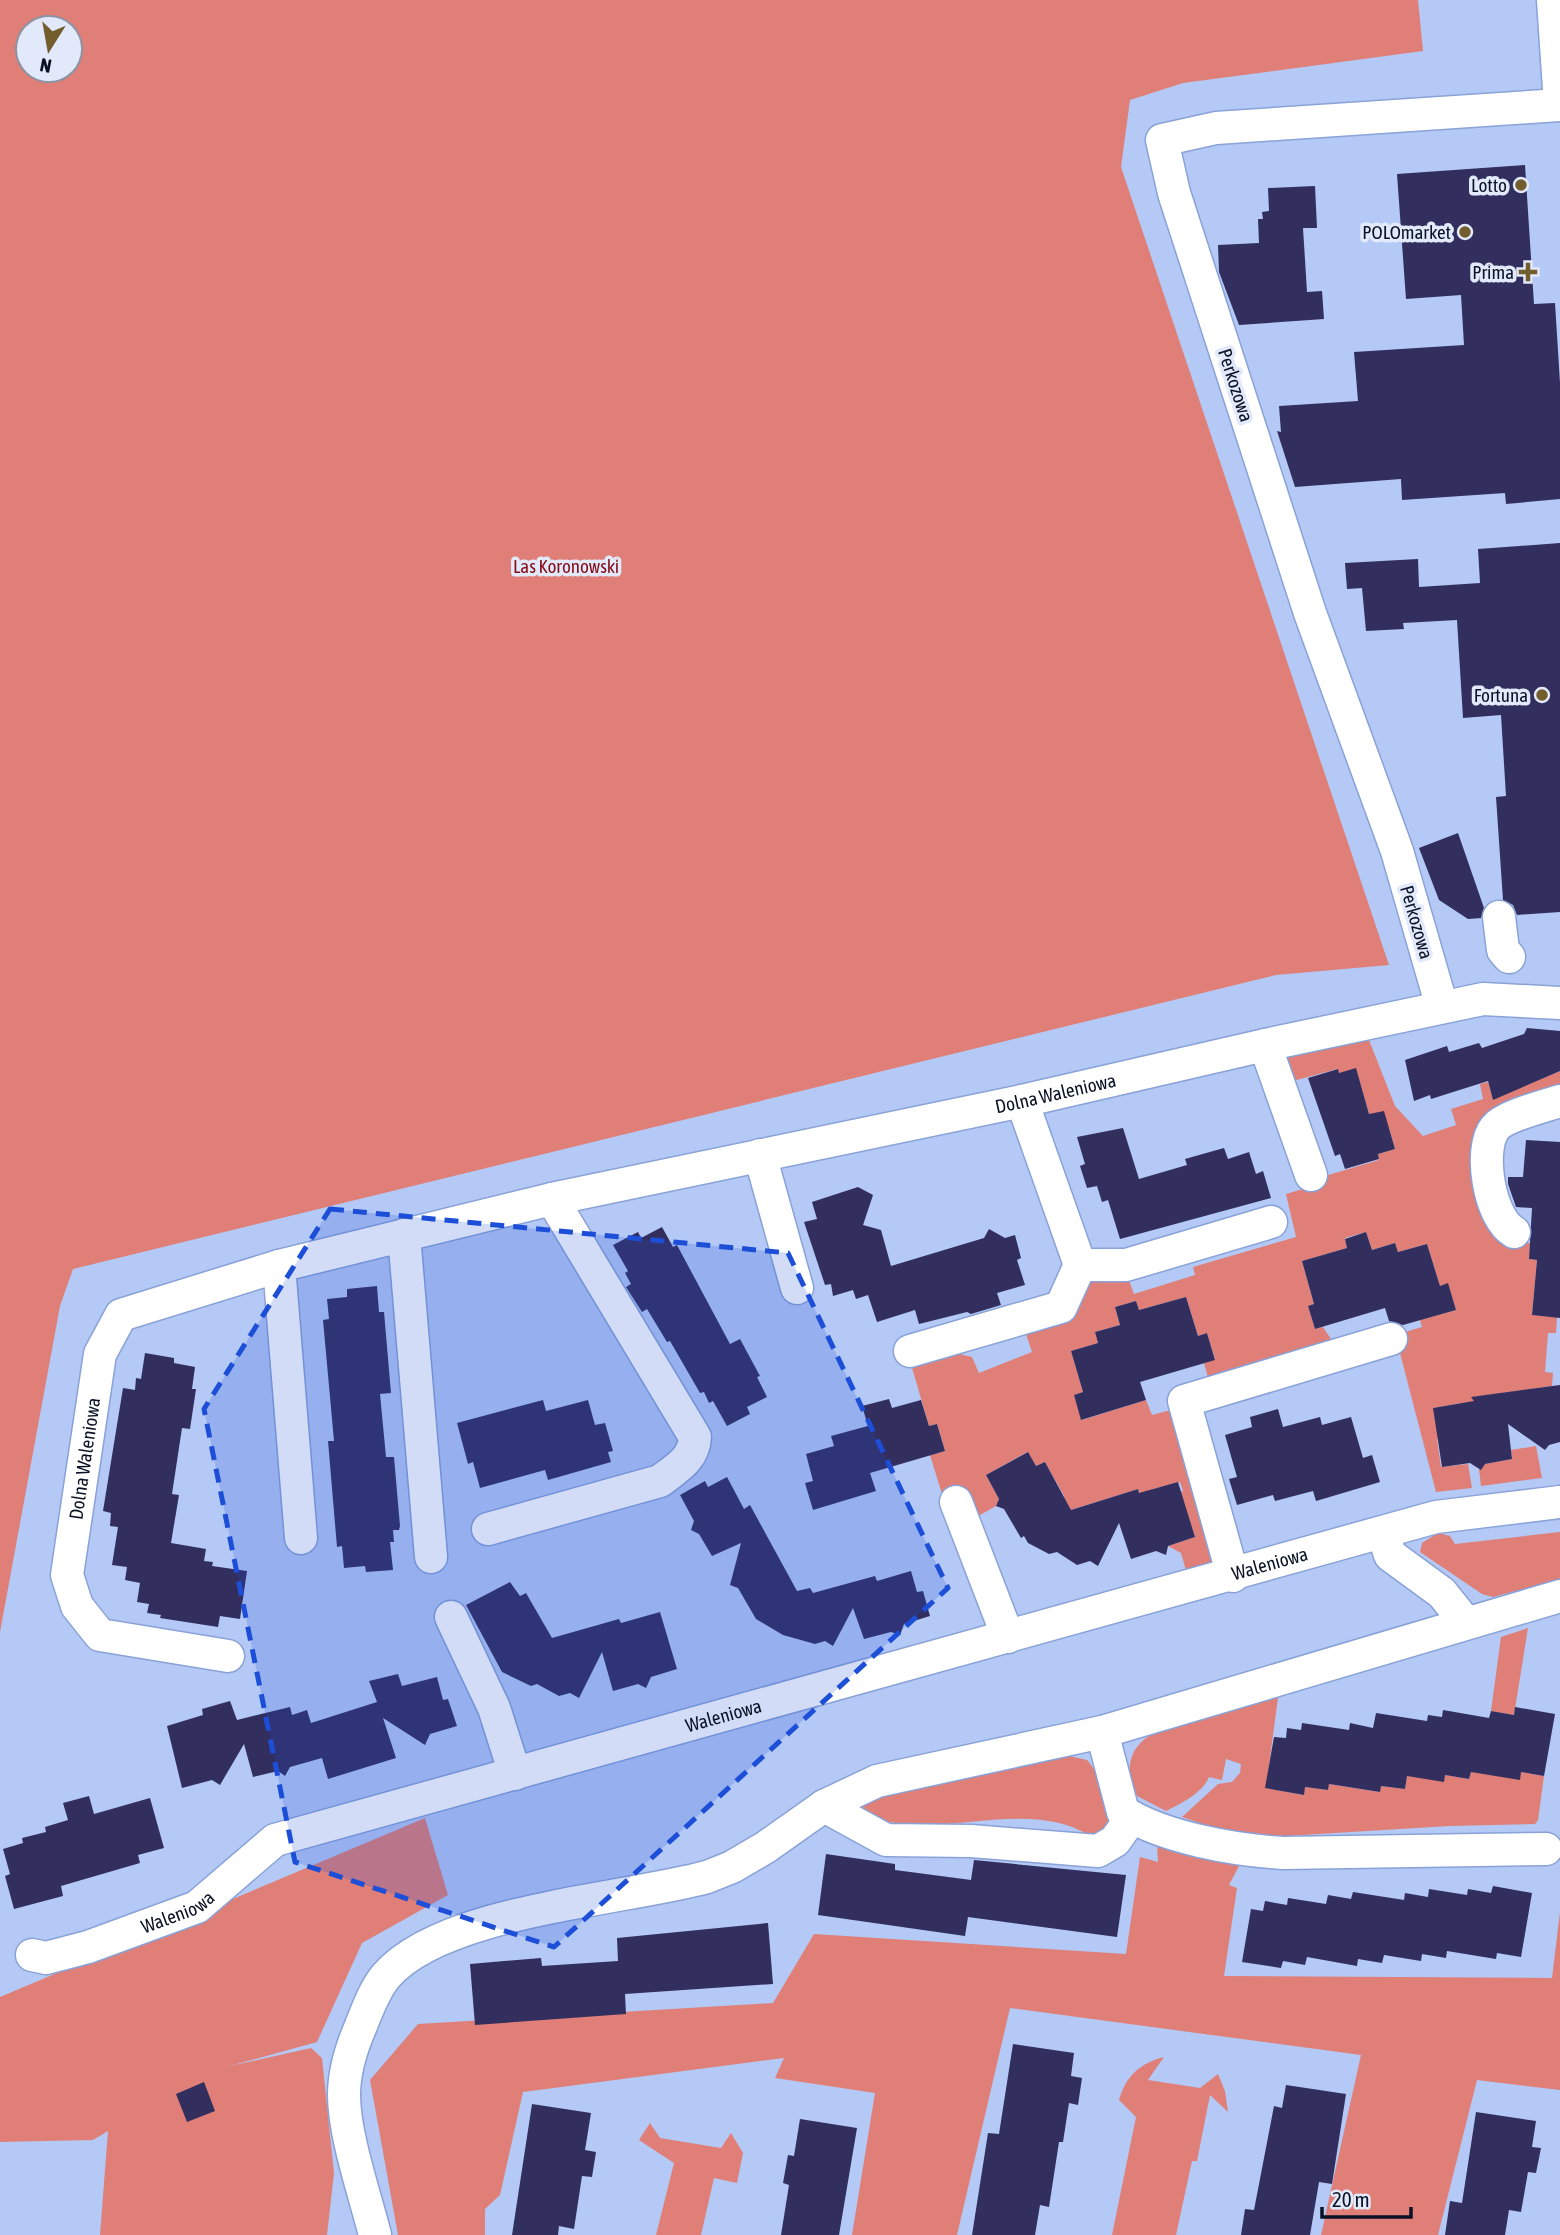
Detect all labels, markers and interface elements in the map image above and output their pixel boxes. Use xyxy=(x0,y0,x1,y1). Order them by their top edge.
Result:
north arrow xyxy=(14,14,84,84)
text: N xyxy=(38,54,53,78)
place label: Lotto xyxy=(1471,174,1507,196)
marker: Lotto xyxy=(1513,177,1529,193)
place label: POLOmarket xyxy=(1362,221,1451,243)
marker: POLOmarket xyxy=(1457,224,1473,240)
place label: Prima xyxy=(1472,261,1514,283)
marker: Prima xyxy=(1520,264,1536,280)
street label: Perkozowa xyxy=(1214,346,1258,424)
park label: Las Koronowski xyxy=(513,555,619,577)
place label: Fortuna xyxy=(1474,684,1528,706)
marker: Fortuna xyxy=(1534,687,1550,703)
street label: Perkozowa xyxy=(1396,883,1438,961)
street label: Dolna Waleniowa xyxy=(993,1069,1118,1117)
street label: Dolna Waleniowa xyxy=(64,1396,104,1521)
street label: Waleniowa xyxy=(1229,1542,1310,1584)
street label: Waleniowa xyxy=(683,1694,764,1736)
street label: Waleniowa xyxy=(138,1886,219,1938)
scale bar xyxy=(1322,2176,1411,2220)
text: 20 m xyxy=(1332,2187,1370,2211)

